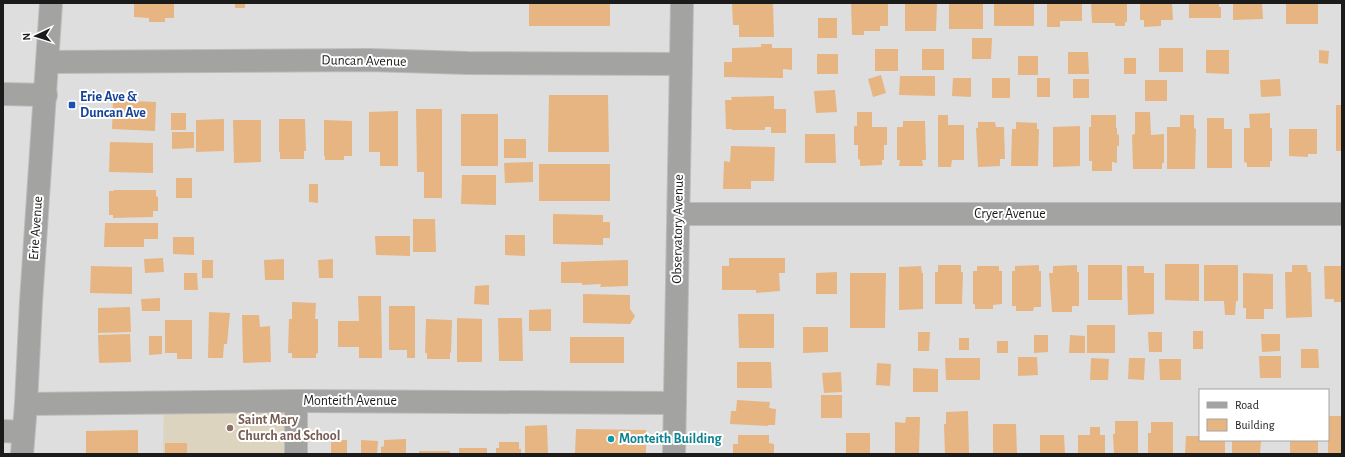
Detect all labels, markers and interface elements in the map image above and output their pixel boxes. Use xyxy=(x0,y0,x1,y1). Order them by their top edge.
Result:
north arrow xyxy=(16,16,56,56)
text: N xyxy=(21,32,32,41)
street label: Duncan Avenue xyxy=(321,53,407,69)
place label: Erie Ave & Duncan Ave xyxy=(80,90,146,120)
marker: Erie Ave & Duncan Ave xyxy=(67,100,77,110)
street label: Observatory Avenue xyxy=(670,174,686,284)
street label: Erie Avenue xyxy=(27,196,45,260)
street label: Cryer Avenue xyxy=(974,207,1046,221)
legend xyxy=(1199,389,1329,441)
street label: Monteith Avenue xyxy=(303,394,397,408)
text: Road xyxy=(1235,399,1259,411)
place label: Saint Mary Church and School xyxy=(238,413,340,443)
text: Building xyxy=(1235,419,1275,431)
marker: Saint Mary Church and School xyxy=(225,423,235,433)
place label: Monteith Building xyxy=(619,432,723,446)
marker: Monteith Building xyxy=(606,434,616,444)

